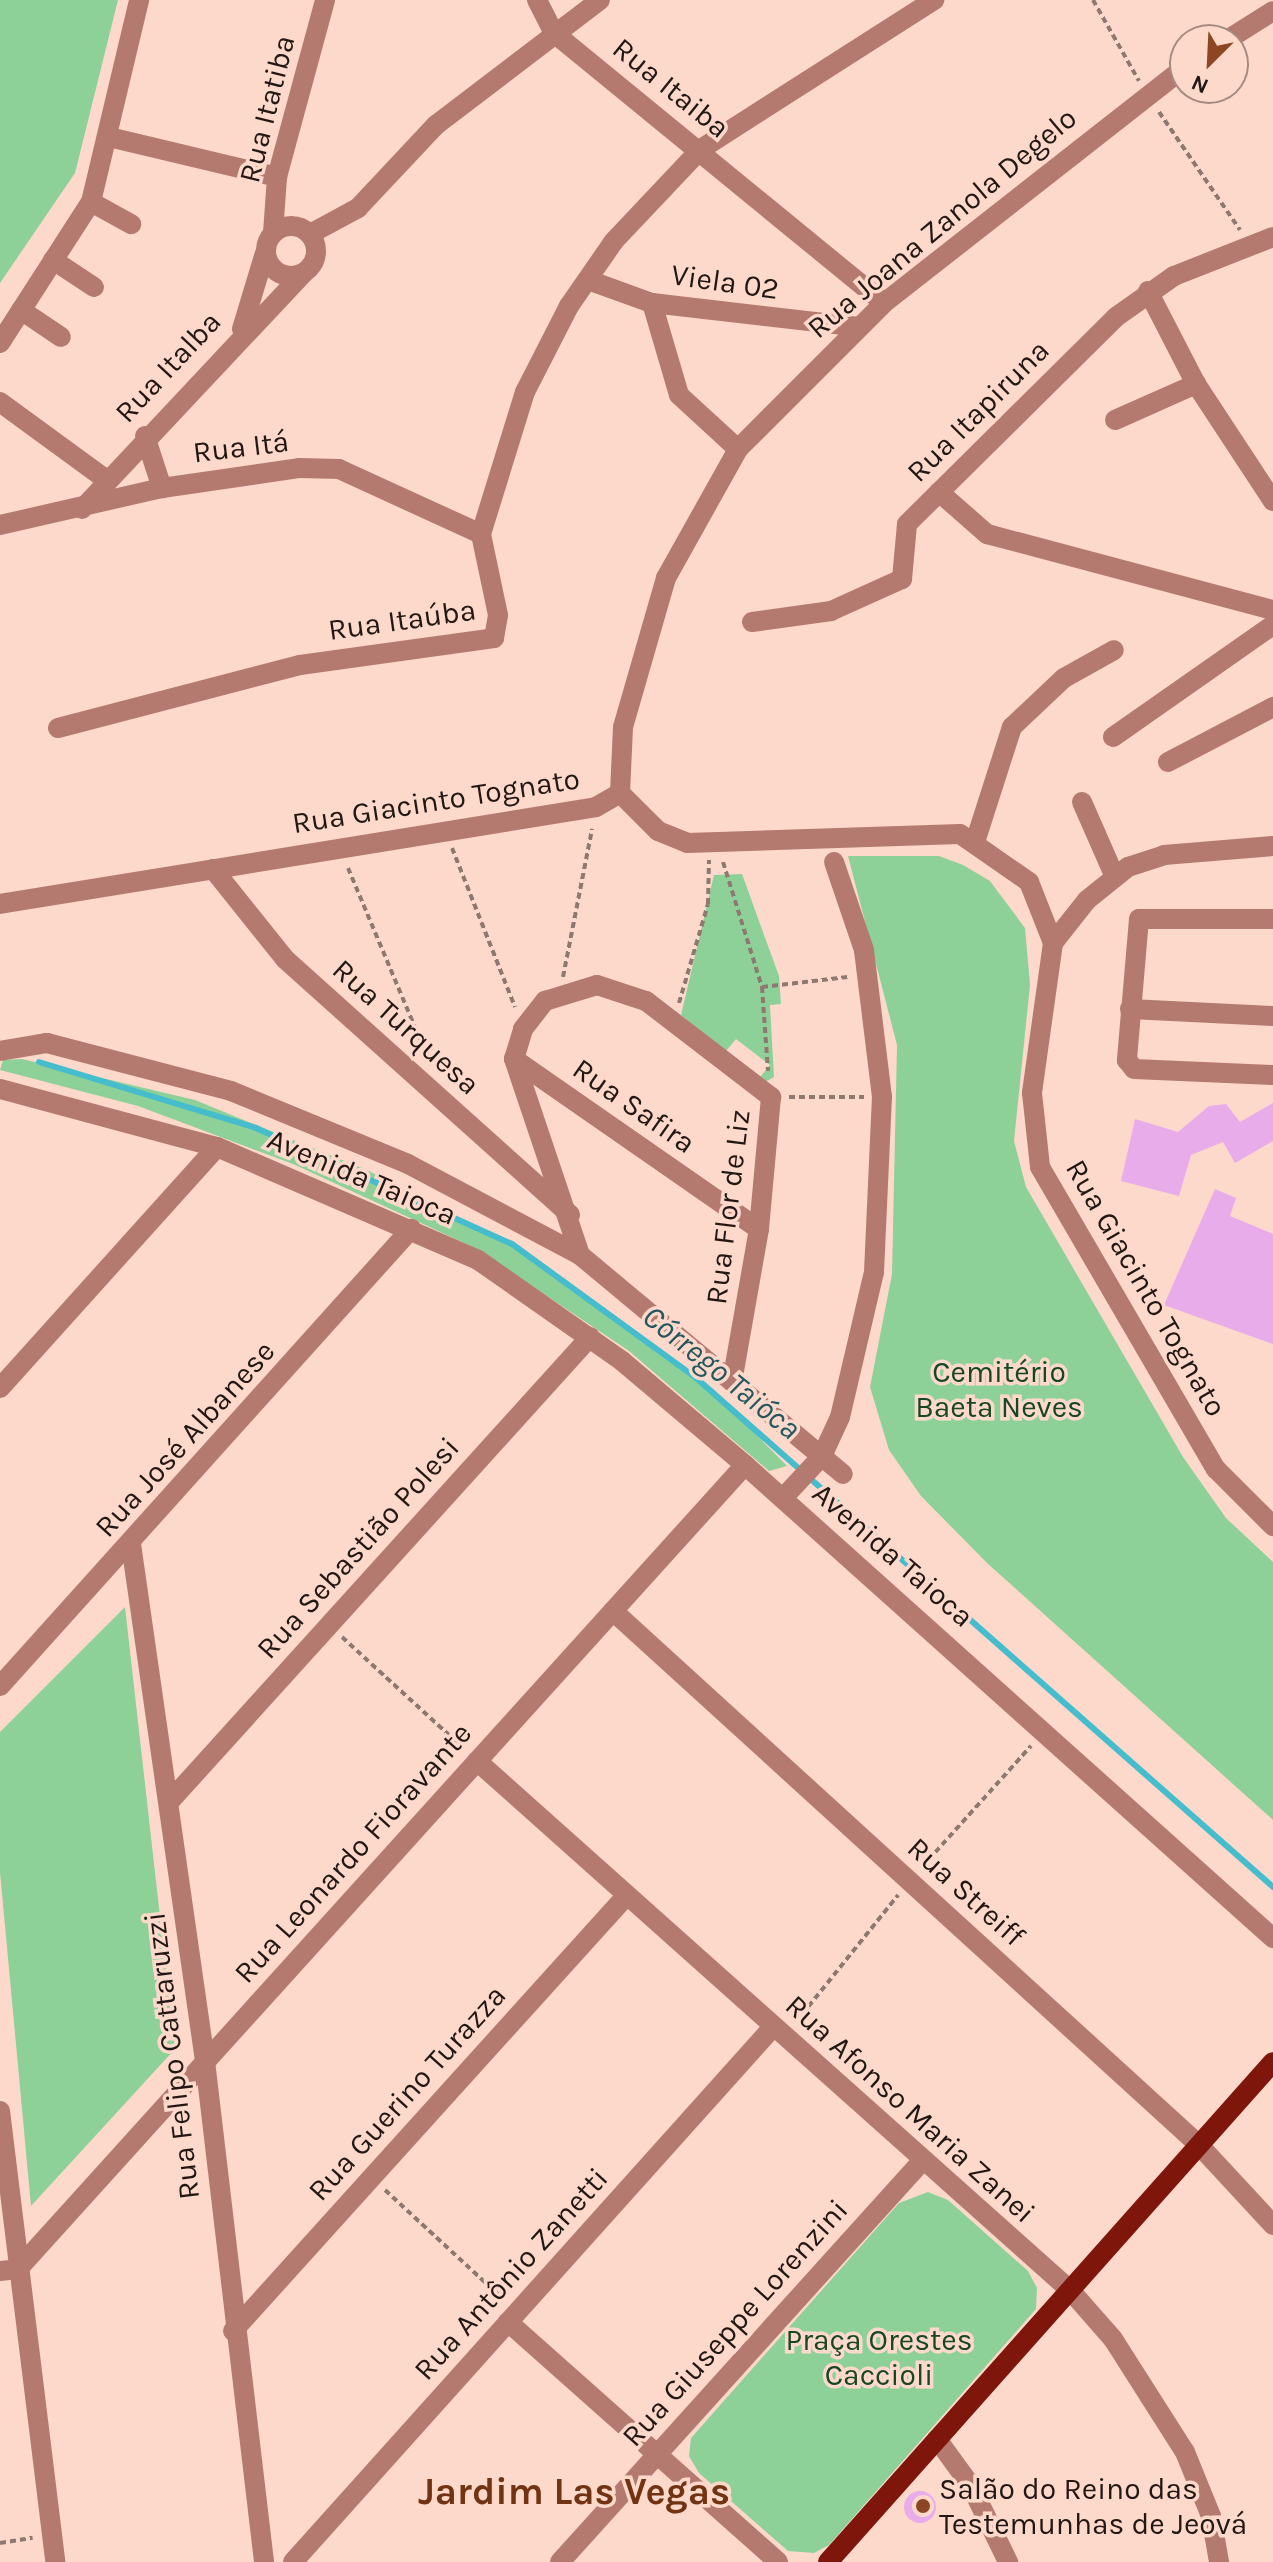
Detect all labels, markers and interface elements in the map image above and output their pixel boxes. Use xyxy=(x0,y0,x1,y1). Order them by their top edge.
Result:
north arrow xyxy=(1169,24,1249,104)
street label: Rua Itaiba xyxy=(605,30,737,146)
street label: Rua Itatiba xyxy=(231,31,303,187)
text: N xyxy=(1188,69,1213,99)
street label: Rua Joana Zanola Degelo xyxy=(800,100,1084,346)
street label: Viela 02 xyxy=(669,257,781,307)
street label: Rua Italba xyxy=(107,304,229,430)
street label: Rua Itapiruna xyxy=(899,332,1057,490)
street label: Rua Itá xyxy=(191,423,291,471)
street label: Rua Itaúba xyxy=(326,592,478,648)
street label: Rua Giacinto Tognato xyxy=(290,760,582,842)
street label: Rua Turquesa xyxy=(325,952,487,1102)
street label: Rua Safira xyxy=(566,1051,702,1161)
street label: Rua Flor de Liz xyxy=(698,1107,758,1307)
street label: Avenida Taioca xyxy=(262,1121,462,1233)
street label: Rua Giacinto Tognato xyxy=(1058,1153,1234,1423)
water label: Córrego Taióca xyxy=(634,1298,808,1448)
street label: Rua José Albanese xyxy=(87,1333,283,1545)
park label: Cemitério Baeta Neves xyxy=(915,1354,1083,1424)
street label: Rua Sebastião Polesi xyxy=(249,1430,467,1666)
street label: Avenida Taioca xyxy=(805,1475,981,1635)
street label: Rua Leonardo Fioravante xyxy=(227,1716,479,1990)
street label: Rua Streiff xyxy=(900,1830,1032,1954)
street label: Rua Felipo Cattaruzzi xyxy=(137,1910,207,2202)
street label: Rua Guerino Turazza xyxy=(301,1978,513,2208)
street label: Rua Afonso Maria Zanei xyxy=(778,1988,1042,2230)
street label: Rua Antônio Zanetti xyxy=(406,2161,616,2387)
street label: Rua Giuseppe Lorenzini xyxy=(614,2192,856,2454)
park label: Praça Orestes Caccioli xyxy=(786,2322,972,2392)
district label: Jardim Las Vegas xyxy=(418,2469,730,2515)
place label: Salão do Reino das Testemunhas de Jeová xyxy=(939,2471,1247,2542)
marker: Salão do Reino das Testemunhas de Jeová xyxy=(914,2497,932,2515)

